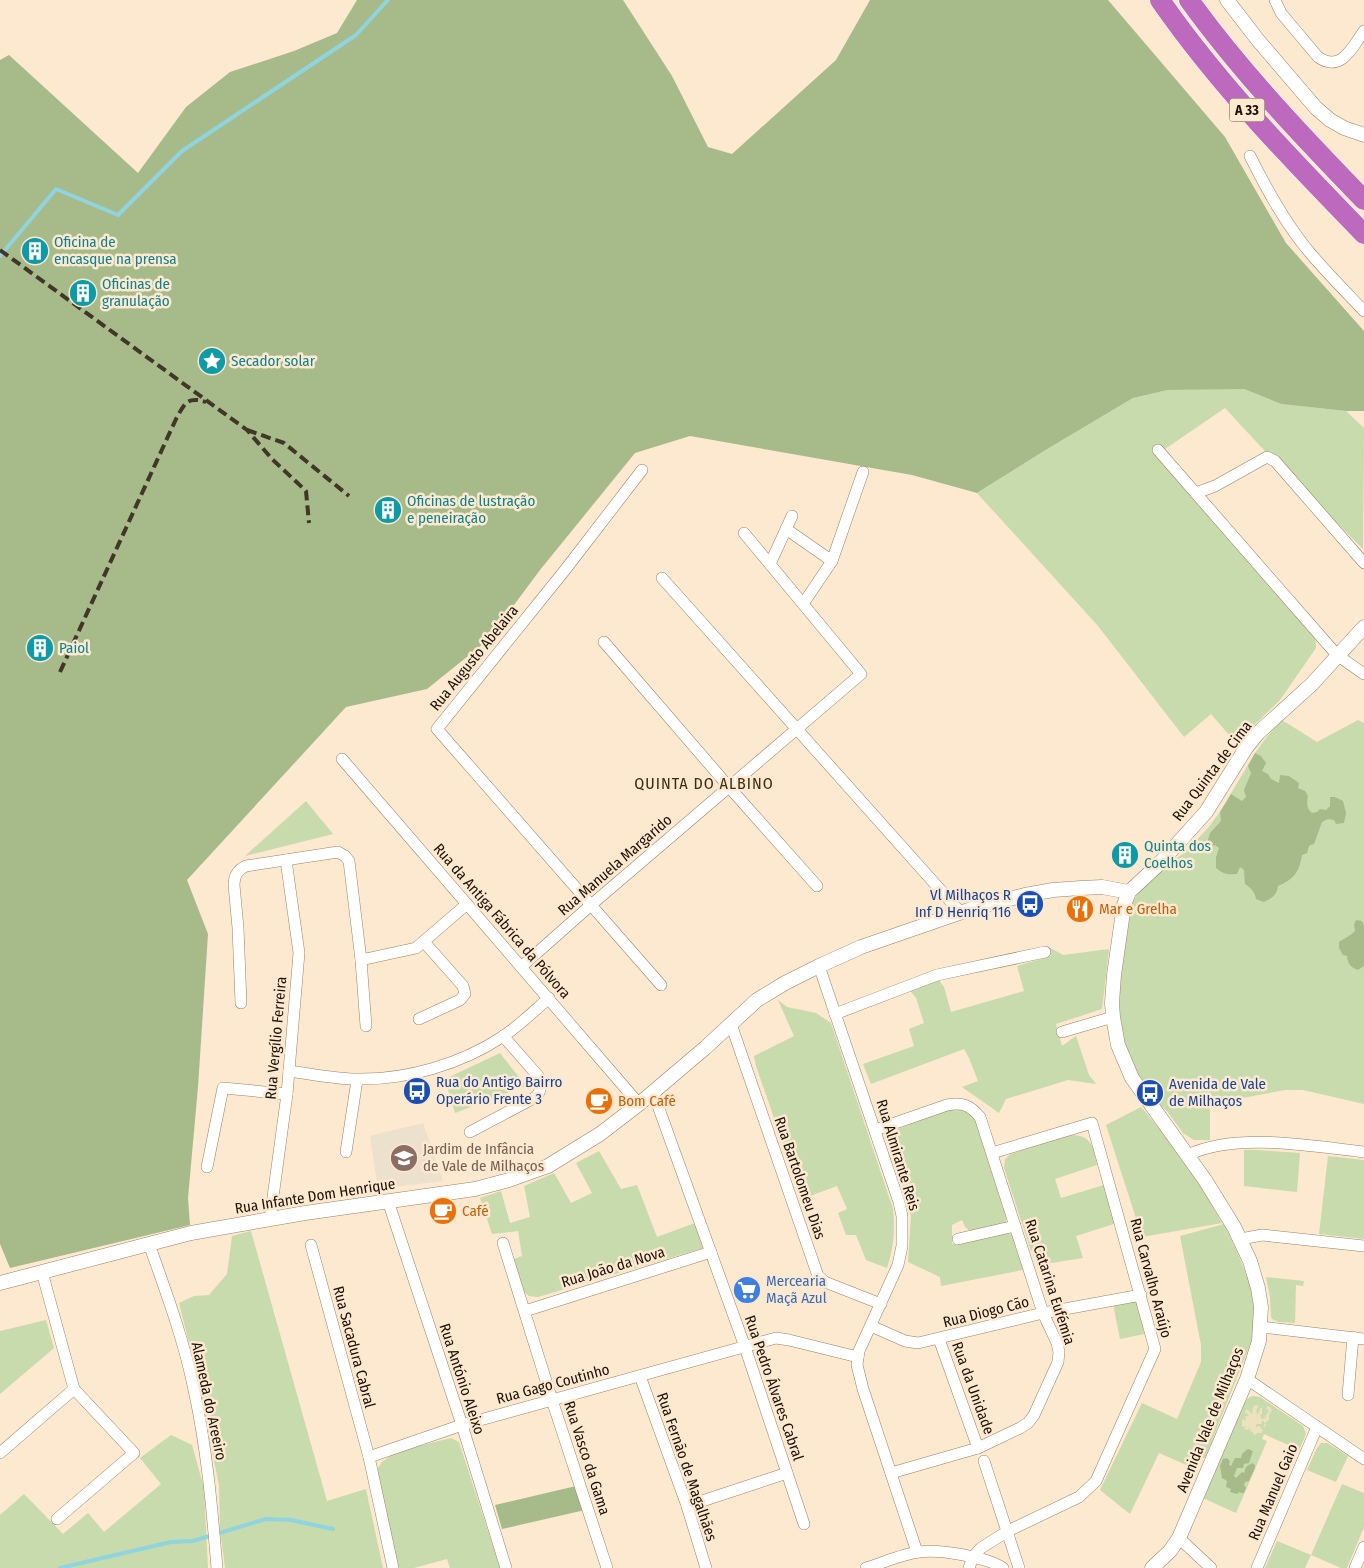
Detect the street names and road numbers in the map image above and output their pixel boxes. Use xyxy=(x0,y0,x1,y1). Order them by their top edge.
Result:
road number: A 33 xyxy=(1230,98,1264,122)
street label: Rua Augusto Abelaira xyxy=(426,602,522,714)
street label: Rua Quinta de Cima xyxy=(1168,717,1256,825)
street label: Rua Manuela Margarido xyxy=(554,811,676,919)
street label: Rua da Antiga Fábrica da Pólvora xyxy=(430,840,574,1002)
street label: Rua Vergílio Ferreira xyxy=(262,976,290,1100)
street label: Rua Almirante Reis xyxy=(873,1097,923,1213)
street label: Rua Bartolomeu Dias xyxy=(771,1114,829,1242)
street label: Rua Infante Dom Henrique xyxy=(233,1174,397,1218)
street label: Rua Carvalho Araújo xyxy=(1126,1216,1176,1340)
street label: Rua Catarina Eufémia xyxy=(1021,1217,1079,1347)
street label: Rua João da Nova xyxy=(559,1243,667,1291)
street label: Rua Sacadura Cabral xyxy=(329,1284,379,1410)
street label: Rua Diogo Cão xyxy=(941,1293,1031,1331)
street label: Rua Pedro Álvares Cabral xyxy=(741,1313,807,1463)
street label: Rua António Aleixo xyxy=(436,1321,488,1437)
street label: Rua da Unidade xyxy=(948,1339,998,1437)
street label: Alameda do Areeiro xyxy=(188,1340,230,1462)
street label: Avenida Vale de Milhaços xyxy=(1173,1345,1247,1495)
street label: Rua Gago Coutinho xyxy=(494,1360,612,1408)
street label: Rua Fernão de Magalhães xyxy=(653,1390,721,1544)
street label: Rua Vasco da Gama xyxy=(560,1399,614,1517)
street label: Rua Manuel Gaio xyxy=(1245,1441,1301,1543)

